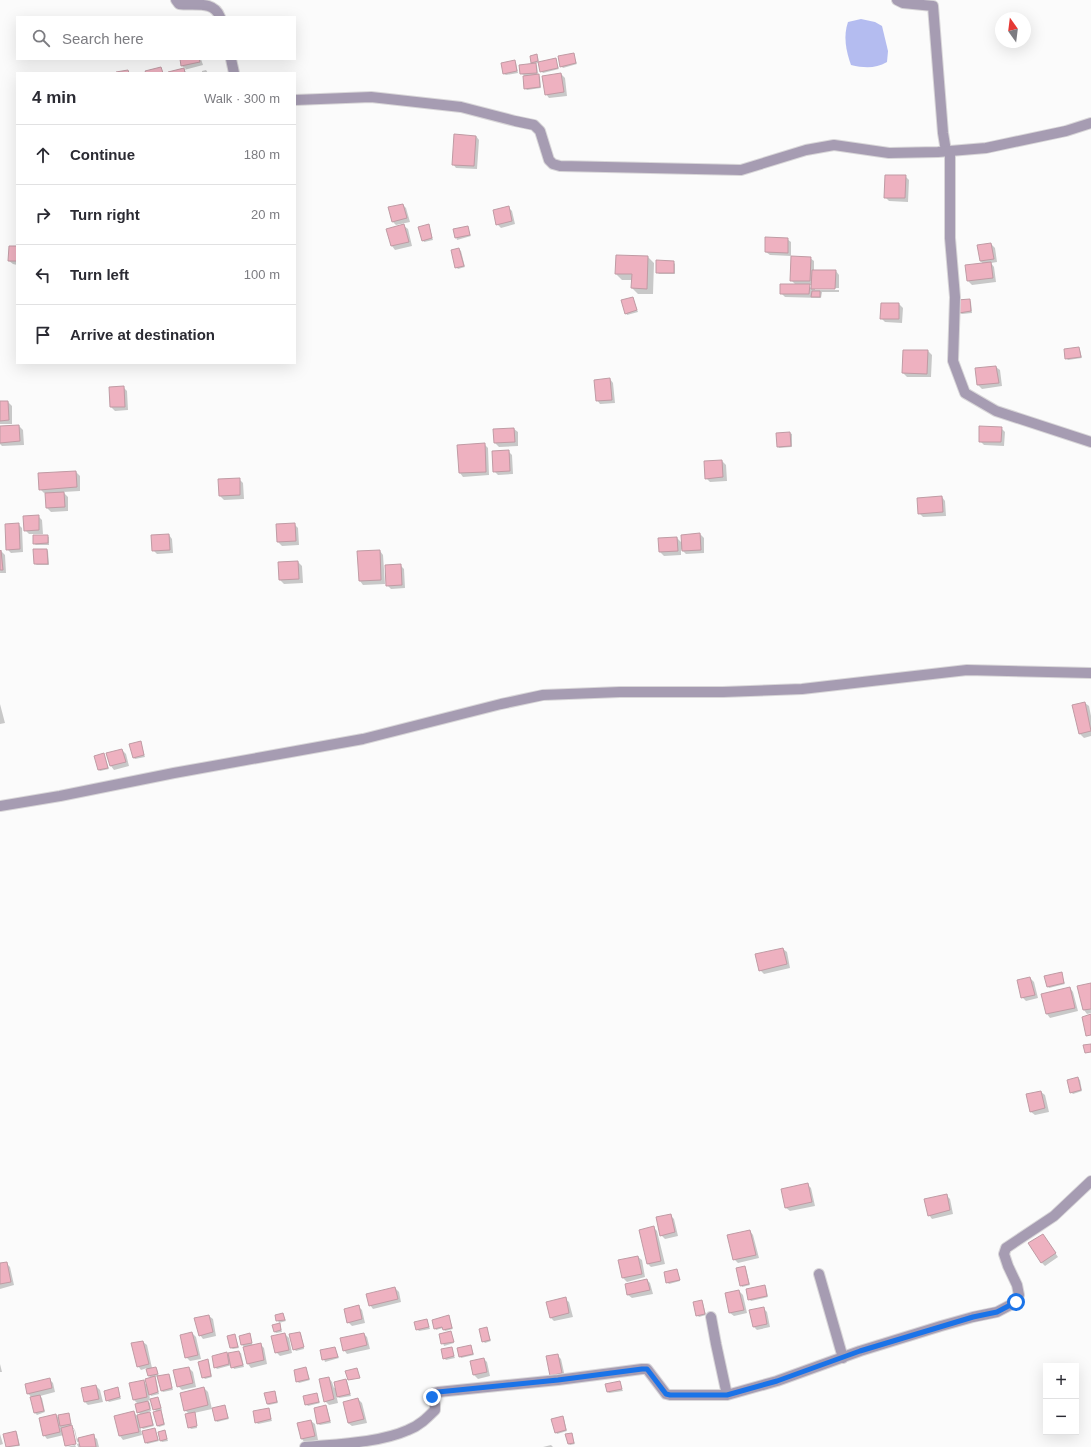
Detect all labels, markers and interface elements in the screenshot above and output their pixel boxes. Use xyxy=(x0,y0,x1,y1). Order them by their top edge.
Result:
north arrow xyxy=(995,12,1031,48)
search box xyxy=(16,16,296,60)
icon: search xyxy=(30,27,52,49)
text: Search here xyxy=(62,30,144,47)
text: 4 min xyxy=(32,88,76,107)
text: Walk · 300 m xyxy=(204,91,280,106)
icon: ahead xyxy=(32,144,54,166)
text: Continue xyxy=(70,146,135,163)
text: 180 m xyxy=(244,147,280,162)
icon: right xyxy=(32,204,54,226)
text: Turn right xyxy=(70,206,140,223)
text: 20 m xyxy=(251,207,280,222)
icon: left xyxy=(32,264,54,286)
text: Turn left xyxy=(70,266,129,283)
text: 100 m xyxy=(244,267,280,282)
icon: arrive xyxy=(32,324,54,346)
text: Arrive at destination xyxy=(70,326,215,343)
route start xyxy=(1007,1293,1025,1311)
map controls xyxy=(1043,1363,1079,1435)
button: + xyxy=(1043,1363,1079,1399)
route end xyxy=(423,1388,441,1406)
button: − xyxy=(1043,1399,1079,1435)

